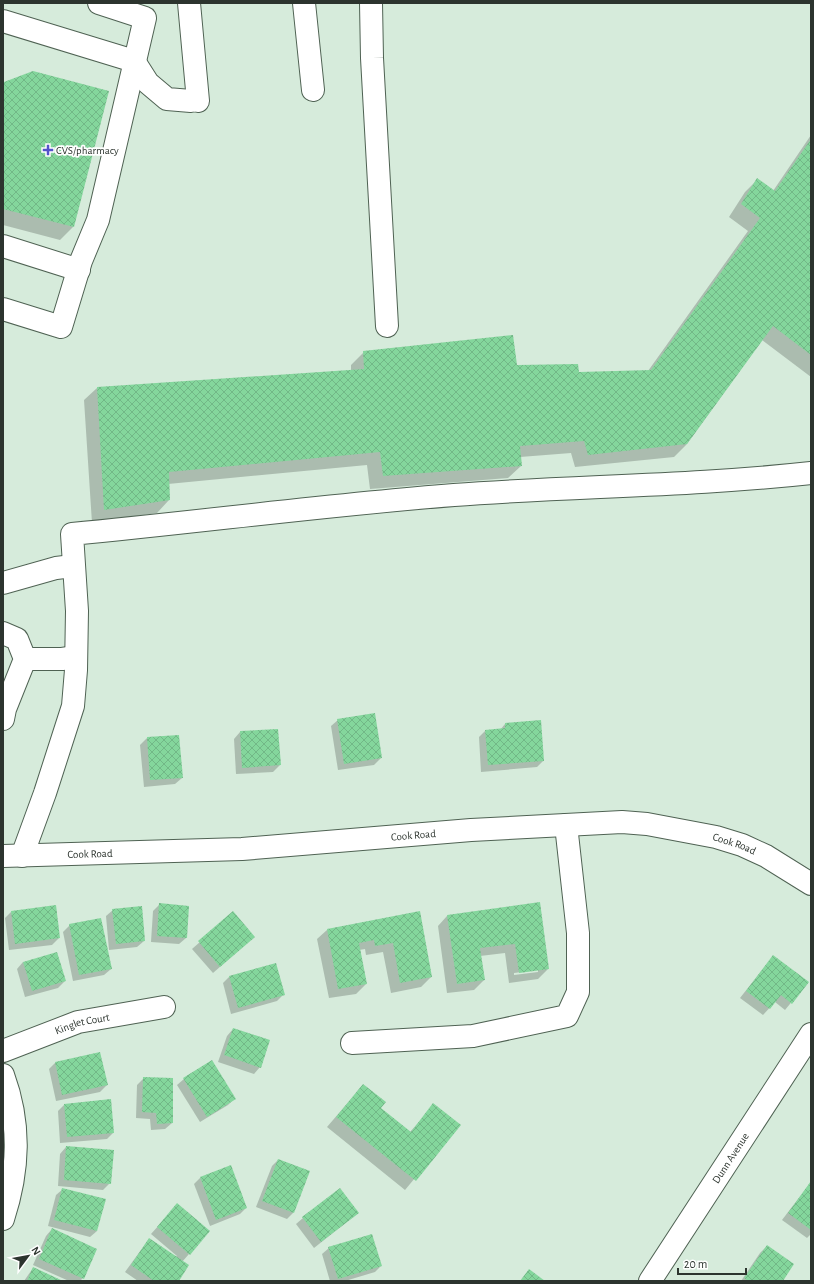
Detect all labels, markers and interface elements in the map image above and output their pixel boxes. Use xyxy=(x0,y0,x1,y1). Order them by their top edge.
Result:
marker: CVS/pharmacy xyxy=(43,145,53,155)
place label: CVS/pharmacy xyxy=(56,145,119,156)
street label: Cook Road xyxy=(390,828,437,843)
street label: Cook Road xyxy=(712,832,758,857)
street label: Cook Road xyxy=(67,848,113,860)
street label: Kinglet Court xyxy=(53,1012,111,1036)
street label: Dunn Avenue xyxy=(710,1131,751,1185)
north arrow xyxy=(8,1236,48,1276)
text: N xyxy=(29,1245,43,1257)
scale bar xyxy=(678,1250,746,1276)
text: 20 m xyxy=(684,1258,707,1270)

